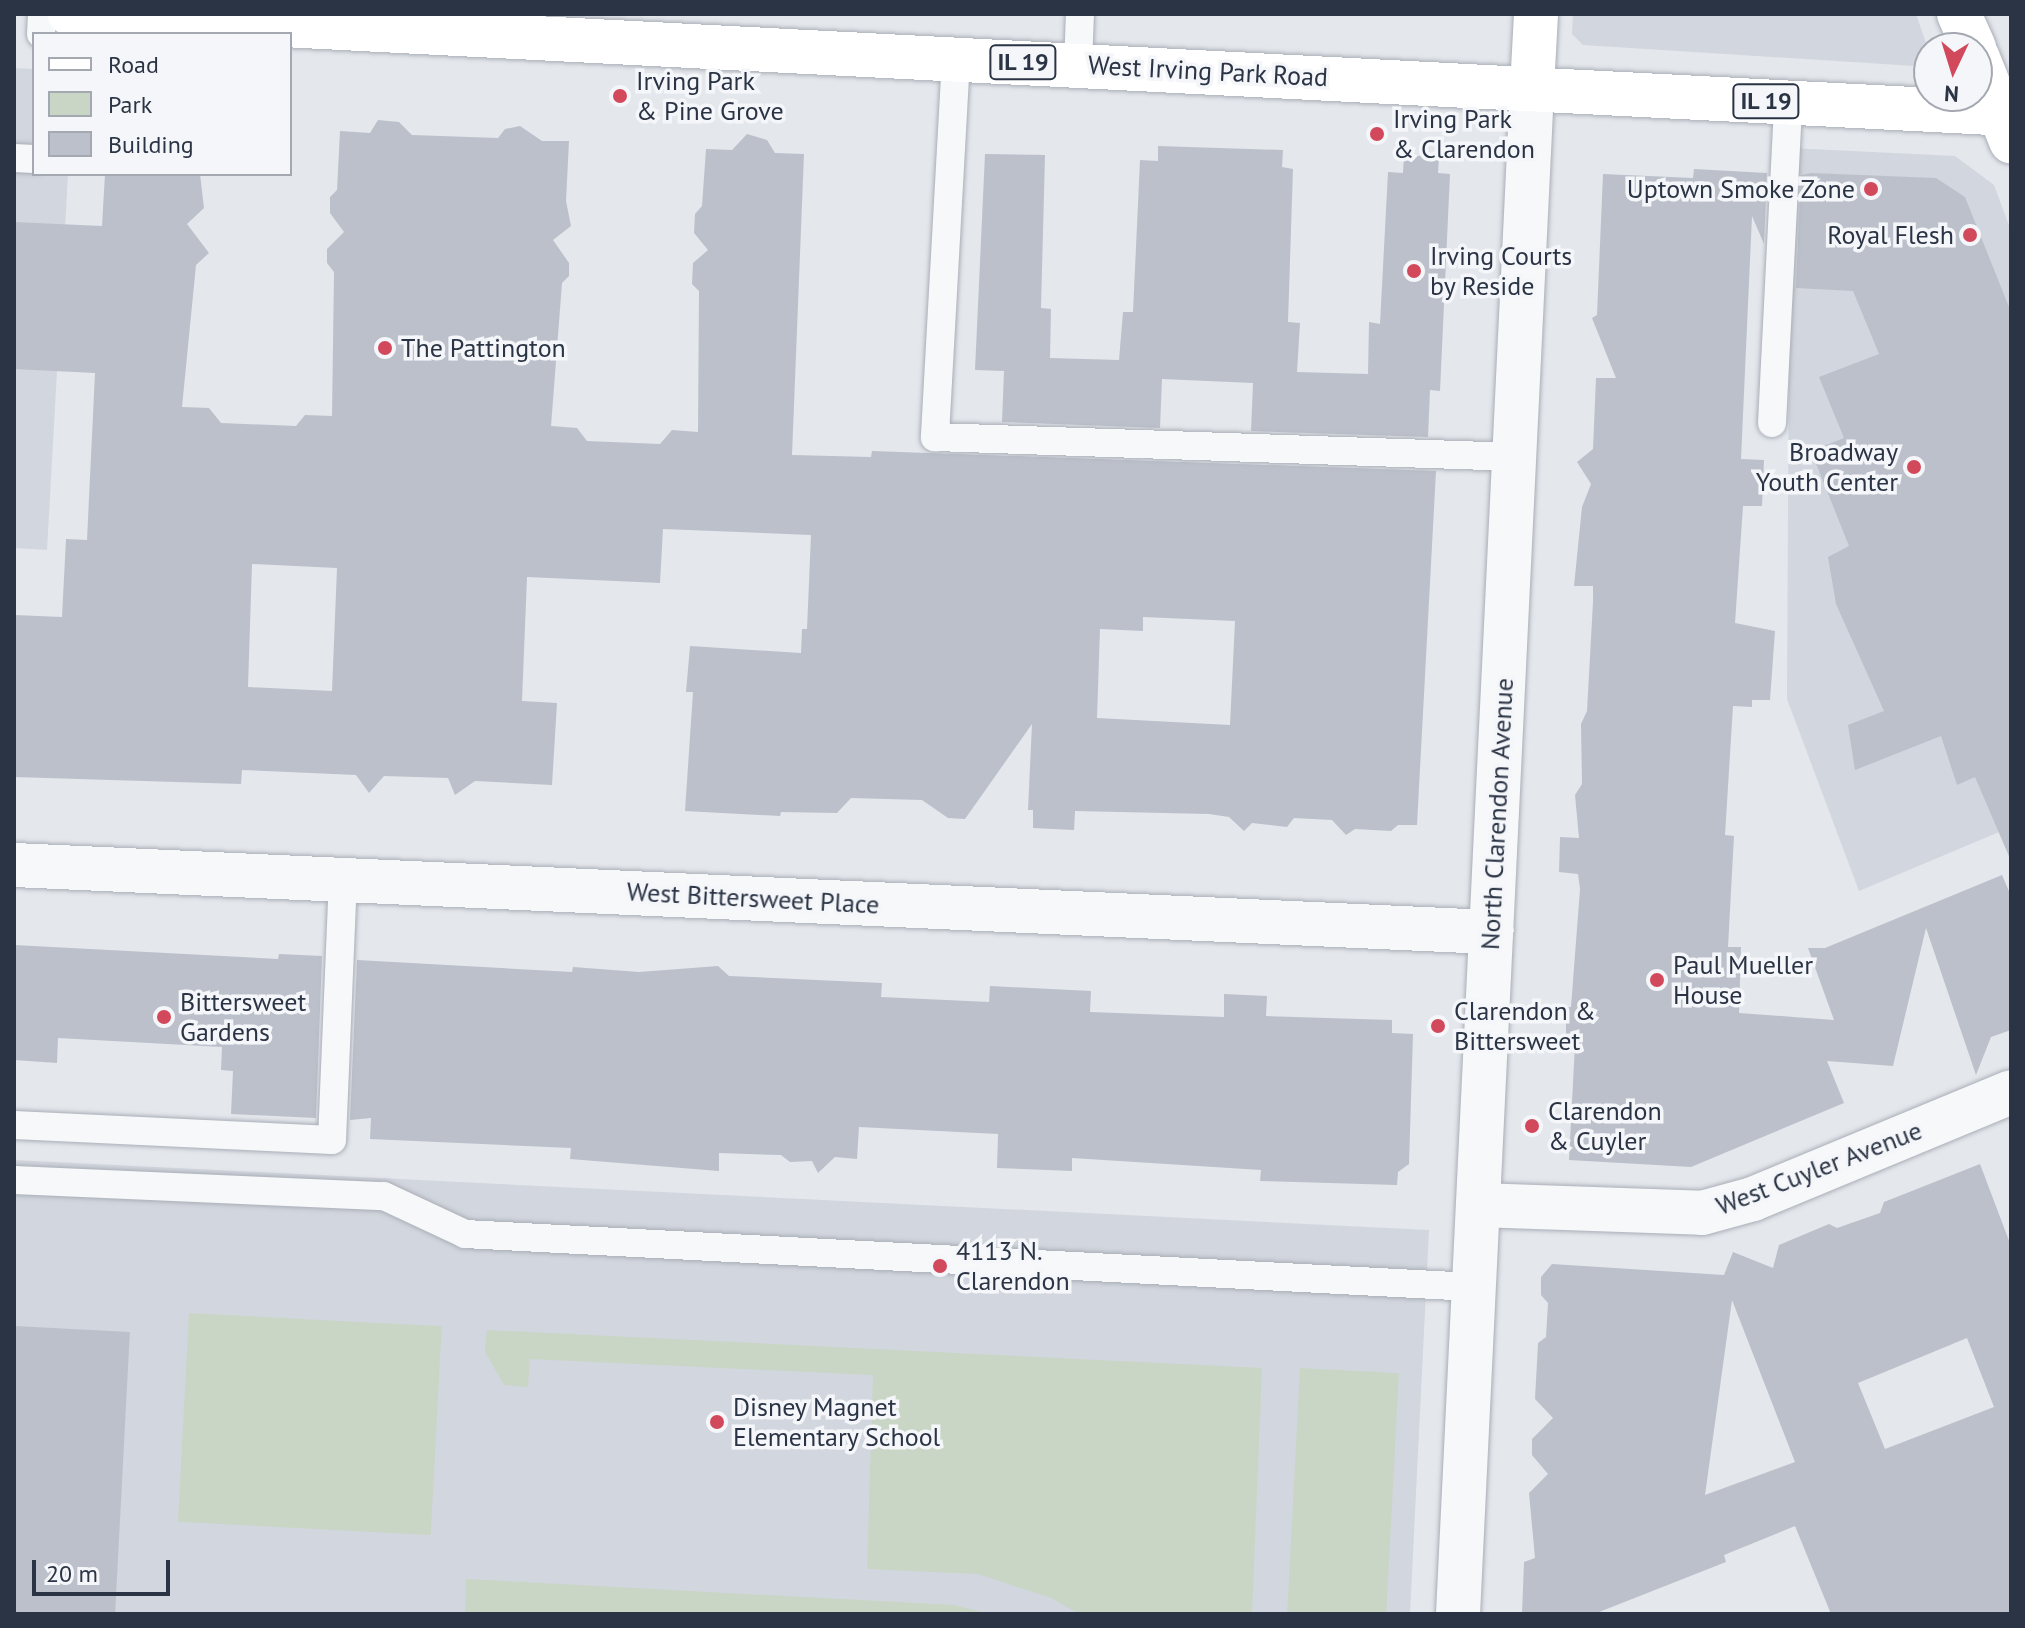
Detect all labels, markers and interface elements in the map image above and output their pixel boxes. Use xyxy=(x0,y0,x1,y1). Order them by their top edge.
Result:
legend xyxy=(32,32,292,176)
north arrow xyxy=(1913,32,1993,112)
road number: IL 19 xyxy=(987,42,1059,82)
text: Road xyxy=(108,49,159,80)
street label: West Irving Park Road xyxy=(1087,49,1329,93)
place label: Irving Park & Pine Grove xyxy=(636,65,784,126)
text: N xyxy=(1943,79,1960,108)
road number: IL 19 xyxy=(1730,81,1802,121)
marker: Irving Park & Pine Grove xyxy=(611,87,629,105)
text: Park xyxy=(108,89,152,120)
place label: Irving Park & Clarendon xyxy=(1393,103,1535,164)
marker: Irving Park & Clarendon xyxy=(1368,125,1386,143)
text: Building xyxy=(108,129,194,160)
place label: Uptown Smoke Zone xyxy=(1626,173,1855,205)
marker: Uptown Smoke Zone xyxy=(1862,180,1880,198)
place label: Royal Flesh xyxy=(1827,219,1954,251)
marker: Royal Flesh xyxy=(1961,226,1979,244)
place label: Irving Courts by Reside xyxy=(1430,240,1572,302)
marker: Irving Courts by Reside xyxy=(1405,262,1423,280)
place label: The Pattington xyxy=(401,332,566,364)
marker: The Pattington xyxy=(376,339,394,357)
place label: Broadway Youth Center xyxy=(1756,436,1898,498)
marker: Broadway Youth Center xyxy=(1905,458,1923,476)
street label: North Clarendon Avenue xyxy=(1474,677,1520,951)
street label: West Bittersweet Place xyxy=(626,876,880,920)
place label: Paul Mueller House xyxy=(1673,949,1813,1010)
marker: Paul Mueller House xyxy=(1648,971,1666,989)
place label: Bittersweet Gardens xyxy=(180,986,306,1048)
place label: Clarendon & Bittersweet xyxy=(1454,995,1596,1056)
marker: Bittersweet Gardens xyxy=(155,1008,173,1026)
marker: Clarendon & Bittersweet xyxy=(1429,1017,1447,1035)
place label: Clarendon & Cuyler xyxy=(1548,1095,1662,1156)
street label: West Cuyler Avenue xyxy=(1711,1114,1927,1222)
marker: Clarendon & Cuyler xyxy=(1523,1117,1541,1135)
place label: 4113 N. Clarendon xyxy=(956,1235,1070,1296)
marker: 4113 N. Clarendon xyxy=(931,1257,949,1275)
place label: Disney Magnet Elementary School xyxy=(733,1391,941,1452)
marker: Disney Magnet Elementary School xyxy=(708,1413,726,1431)
scale bar xyxy=(36,1544,174,1594)
text: 20 m xyxy=(46,1558,98,1589)

